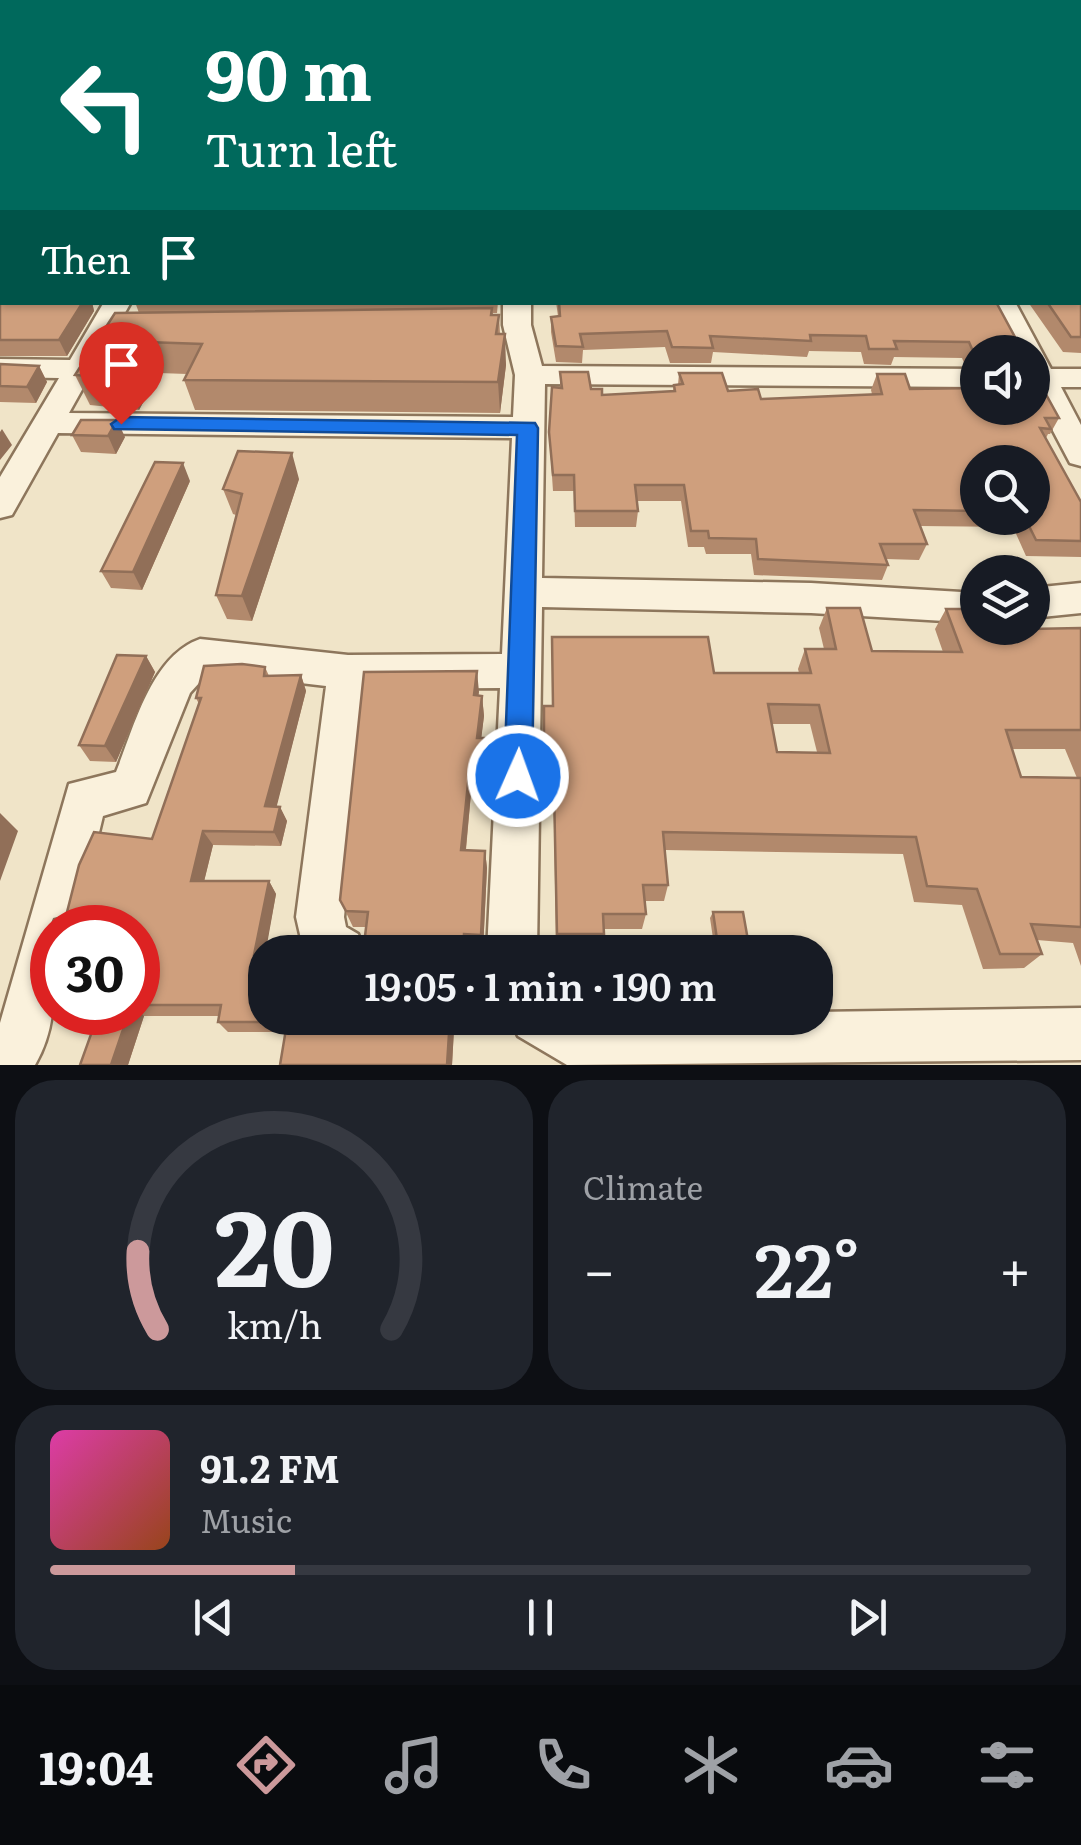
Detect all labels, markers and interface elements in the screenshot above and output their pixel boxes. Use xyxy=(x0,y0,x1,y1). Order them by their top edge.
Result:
text: 90 m xyxy=(205,19,372,123)
icon: left xyxy=(40,40,170,170)
text: Turn left xyxy=(205,114,397,181)
text: Then xyxy=(40,229,131,286)
icon: arrive xyxy=(151,230,206,285)
pin xyxy=(79,322,164,425)
map controls xyxy=(960,335,1050,645)
button: sound xyxy=(960,335,1050,425)
icon: arrive xyxy=(94,337,149,392)
button: search xyxy=(960,445,1050,535)
button: layers xyxy=(960,555,1050,645)
position arrow xyxy=(466,724,570,828)
speed limit sign: 30 xyxy=(30,905,160,1035)
text: 19:05 · 1 min · 190 m xyxy=(364,956,717,1013)
text: Climate xyxy=(583,1162,703,1210)
text: 20 xyxy=(214,1165,334,1319)
text: 22° xyxy=(754,1210,860,1321)
text: − xyxy=(583,1226,615,1308)
text: + xyxy=(999,1226,1031,1308)
text: km/h xyxy=(226,1297,322,1350)
text: 91.2 FM xyxy=(200,1438,340,1495)
text: Music xyxy=(200,1495,292,1543)
icon: previous xyxy=(186,1590,241,1645)
icon: pause xyxy=(513,1590,568,1645)
icon: next xyxy=(840,1590,895,1645)
icon: directions xyxy=(231,1730,301,1800)
icon: music xyxy=(379,1730,449,1800)
icon: phone xyxy=(528,1730,598,1800)
icon: climate xyxy=(676,1730,746,1800)
icon: car xyxy=(824,1730,894,1800)
icon: filters xyxy=(972,1730,1042,1800)
text: 19:04 xyxy=(39,1732,153,1799)

